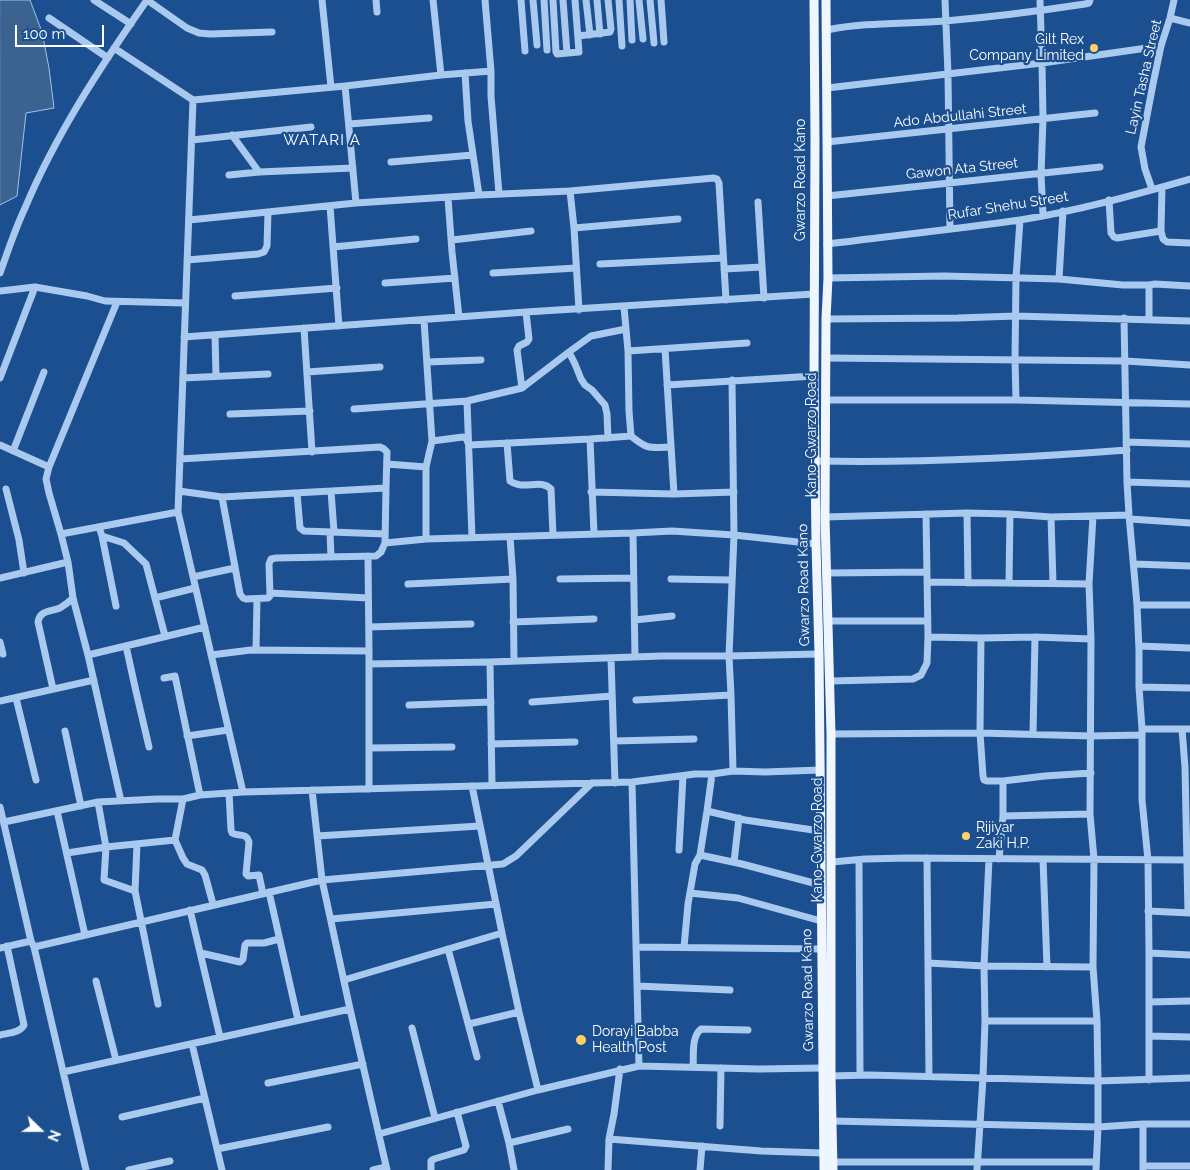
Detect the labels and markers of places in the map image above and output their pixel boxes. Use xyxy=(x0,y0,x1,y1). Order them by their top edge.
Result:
place label: Gilt Rex Company Limited xyxy=(969,32,1084,64)
marker: Gilt Rex Company Limited xyxy=(1088,42,1100,54)
place label: Rijiyar Zaki H.P. xyxy=(976,820,1030,852)
marker: Rijiyar Zaki H.P. xyxy=(960,830,972,842)
place label: Dorayi Babba Health Post xyxy=(592,1024,679,1056)
marker: Dorayi Babba Health Post xyxy=(574,1033,588,1047)

